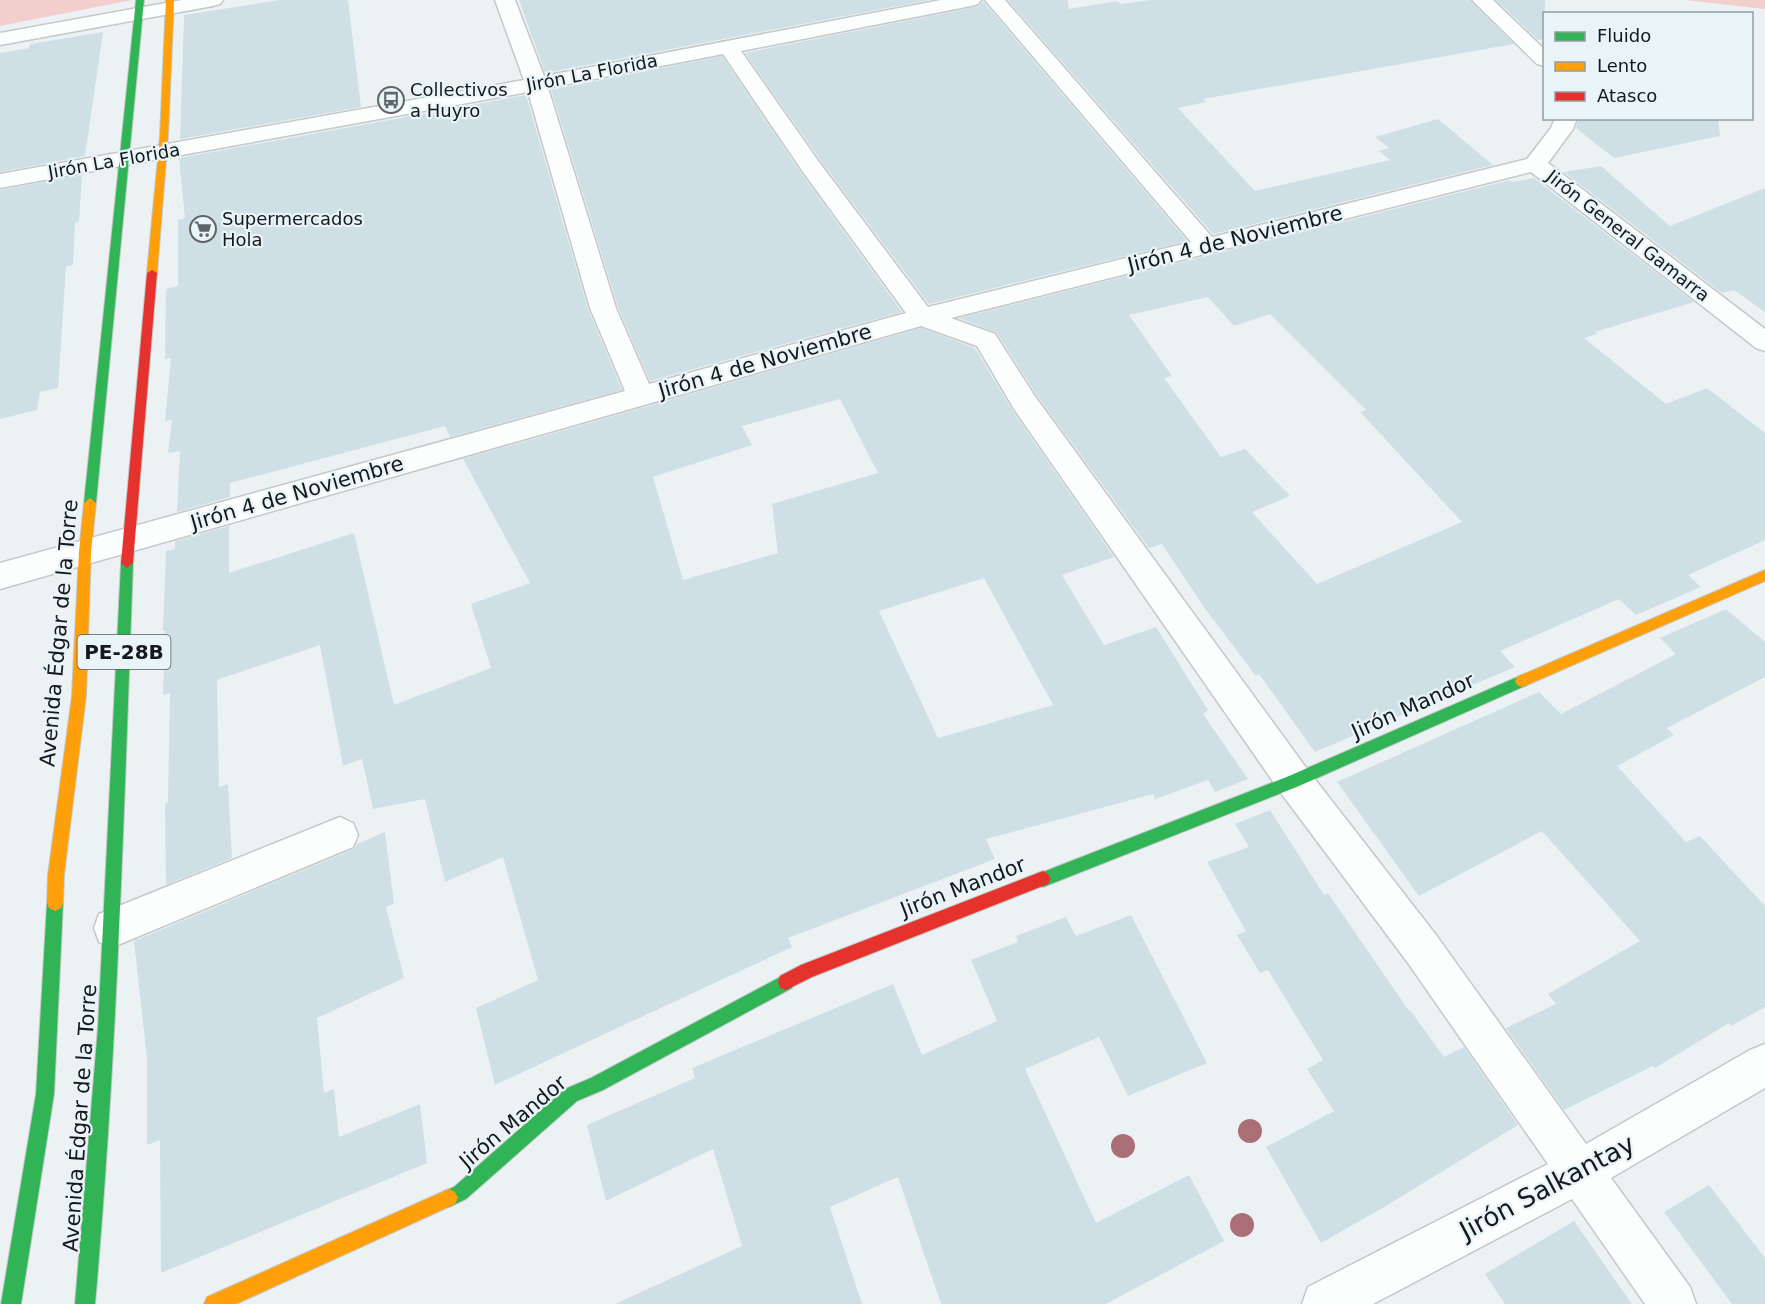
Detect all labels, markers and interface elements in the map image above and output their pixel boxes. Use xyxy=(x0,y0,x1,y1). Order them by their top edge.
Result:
legend xyxy=(1543,12,1753,120)
text: Fluido xyxy=(1597,25,1651,46)
street label: Jirón La Florida xyxy=(523,49,659,96)
text: Lento xyxy=(1597,55,1647,76)
place label: Collectivos a Huyro xyxy=(410,79,508,121)
bus stop icon: Collectivos a Huyro xyxy=(376,85,406,115)
text: Atasco xyxy=(1597,85,1657,106)
street label: Jirón La Florida xyxy=(45,139,181,183)
street label: Jirón General Gamarra xyxy=(1542,165,1714,306)
street label: Jirón 4 de Noviembre xyxy=(1123,201,1345,278)
place label: Supermercados Hola xyxy=(222,208,363,250)
supermarket icon: Supermercados Hola xyxy=(188,214,218,244)
street label: Jirón 4 de Noviembre xyxy=(654,319,874,403)
street label: Jirón 4 de Noviembre xyxy=(186,451,406,535)
street label: Avenida Édgar de la Torre xyxy=(34,498,83,768)
road number: PE-28B xyxy=(78,635,170,669)
street label: Jirón Mandor xyxy=(1346,668,1479,745)
street label: Jirón Mandor xyxy=(895,852,1029,923)
street label: Avenida Édgar de la Torre xyxy=(58,983,101,1253)
street label: Jirón Mandor xyxy=(453,1070,572,1175)
street label: Jirón Salkantay xyxy=(1453,1128,1640,1247)

